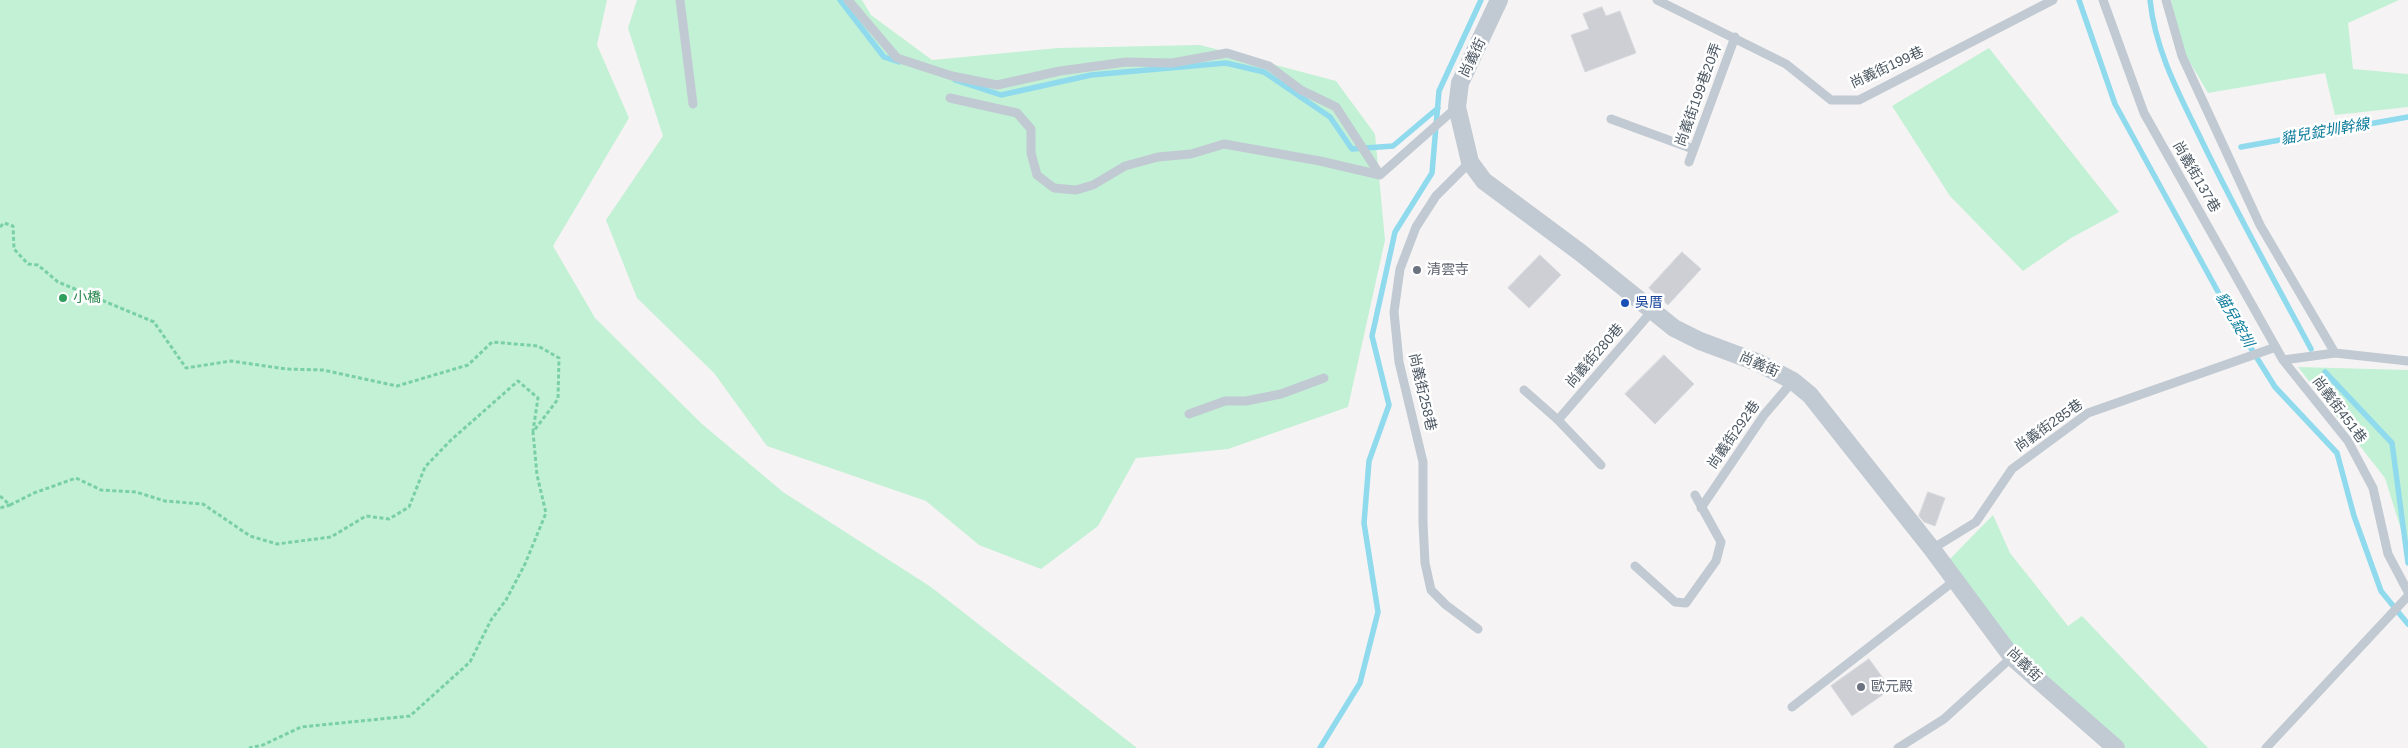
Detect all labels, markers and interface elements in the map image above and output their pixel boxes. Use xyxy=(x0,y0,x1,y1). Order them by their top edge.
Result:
street label: 尚義街 xyxy=(1456,35,1490,81)
street label: 尚義街199巷20弄 xyxy=(1672,41,1726,149)
street label: 尚義街199巷 xyxy=(1847,44,1927,92)
water label: 貓兒錠圳幹線 xyxy=(2279,115,2371,149)
street label: 尚義街137巷 xyxy=(2169,138,2223,216)
place label: 清雲寺 xyxy=(1427,262,1469,278)
marker: 清雲寺 xyxy=(1411,264,1423,276)
place label: 小橋 xyxy=(73,290,101,306)
water label: 貓兒錠圳 xyxy=(2211,290,2257,350)
marker: 小橋 xyxy=(57,292,69,304)
place label: 吳厝 xyxy=(1635,295,1663,311)
marker: 吳厝 xyxy=(1619,297,1631,309)
street label: 尚義街280巷 xyxy=(1563,321,1627,391)
street label: 尚義街 xyxy=(1736,349,1782,381)
street label: 尚義街258巷 xyxy=(1405,351,1439,433)
street label: 尚義街451巷 xyxy=(2308,373,2370,447)
street label: 尚義街285巷 xyxy=(2012,396,2086,456)
street label: 尚義街292巷 xyxy=(1704,398,1764,472)
street label: 尚義街 xyxy=(2003,644,2045,686)
place label: 歐元殿 xyxy=(1871,679,1913,695)
marker: 歐元殿 xyxy=(1855,681,1867,693)

